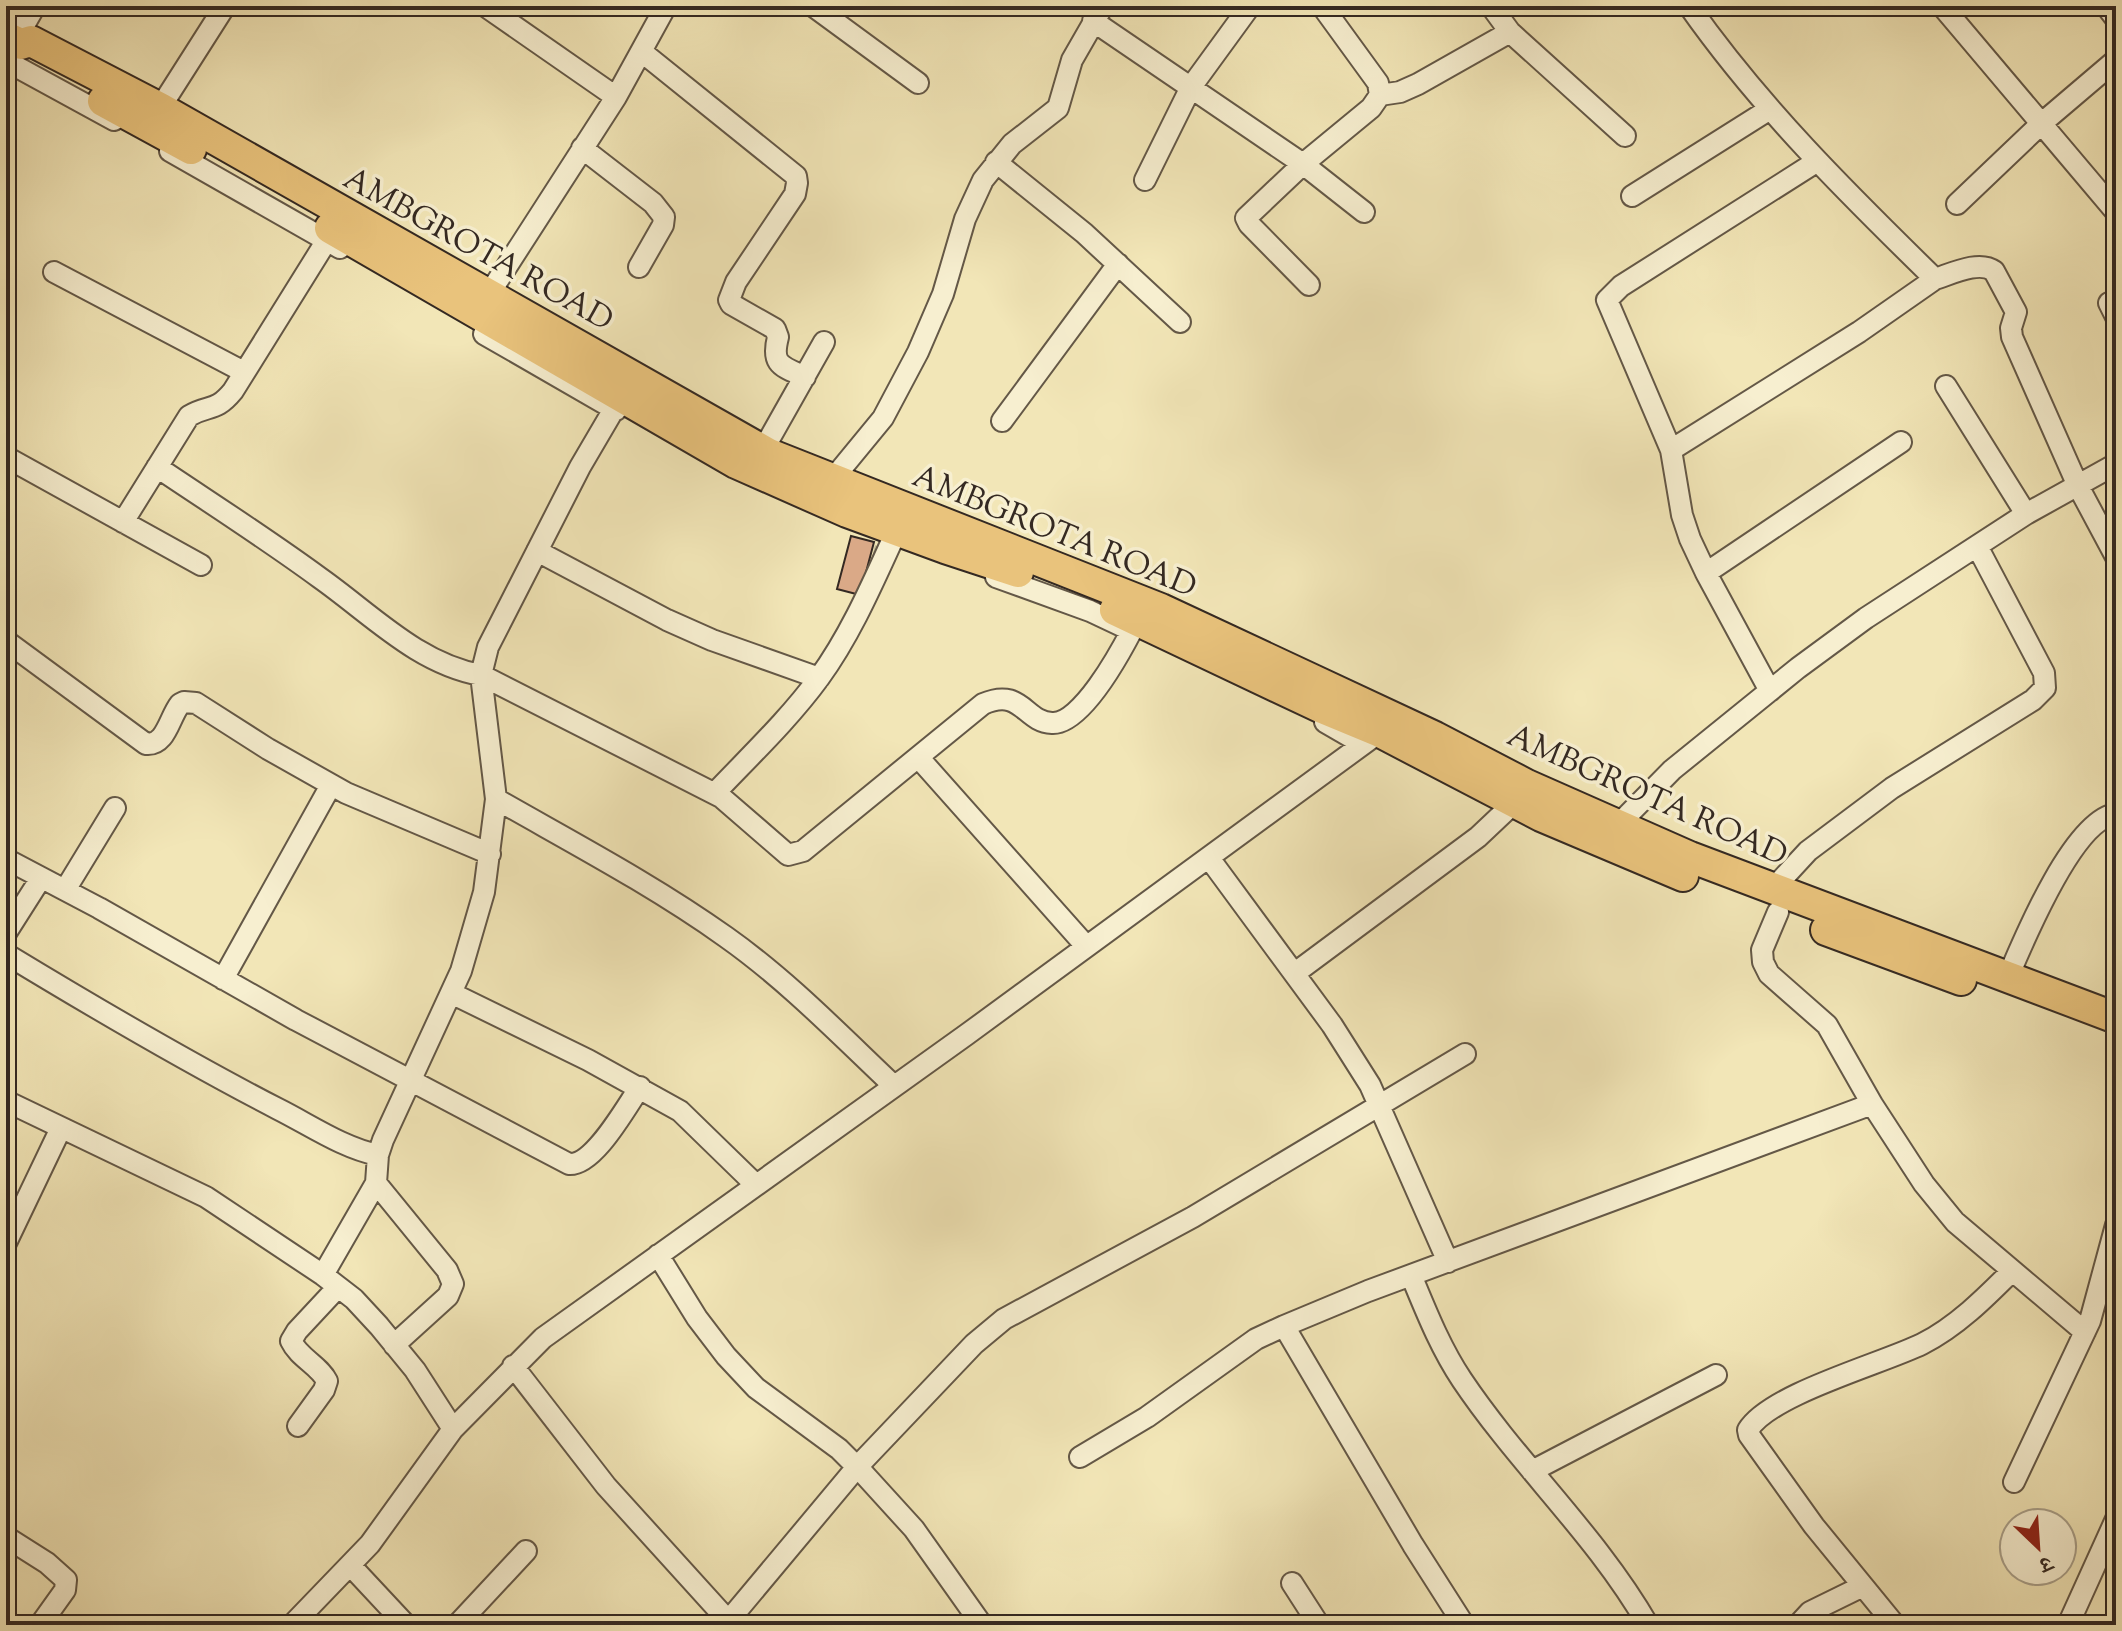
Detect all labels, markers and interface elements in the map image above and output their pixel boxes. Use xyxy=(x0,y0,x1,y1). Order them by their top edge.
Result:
street label: AMBGROTA ROAD xyxy=(334,157,621,344)
street label: AMBGROTA ROAD xyxy=(905,455,1203,611)
street label: AMBGROTA ROAD xyxy=(1499,714,1794,879)
north arrow xyxy=(1998,1507,2078,1587)
text: उ xyxy=(2032,1545,2059,1580)

